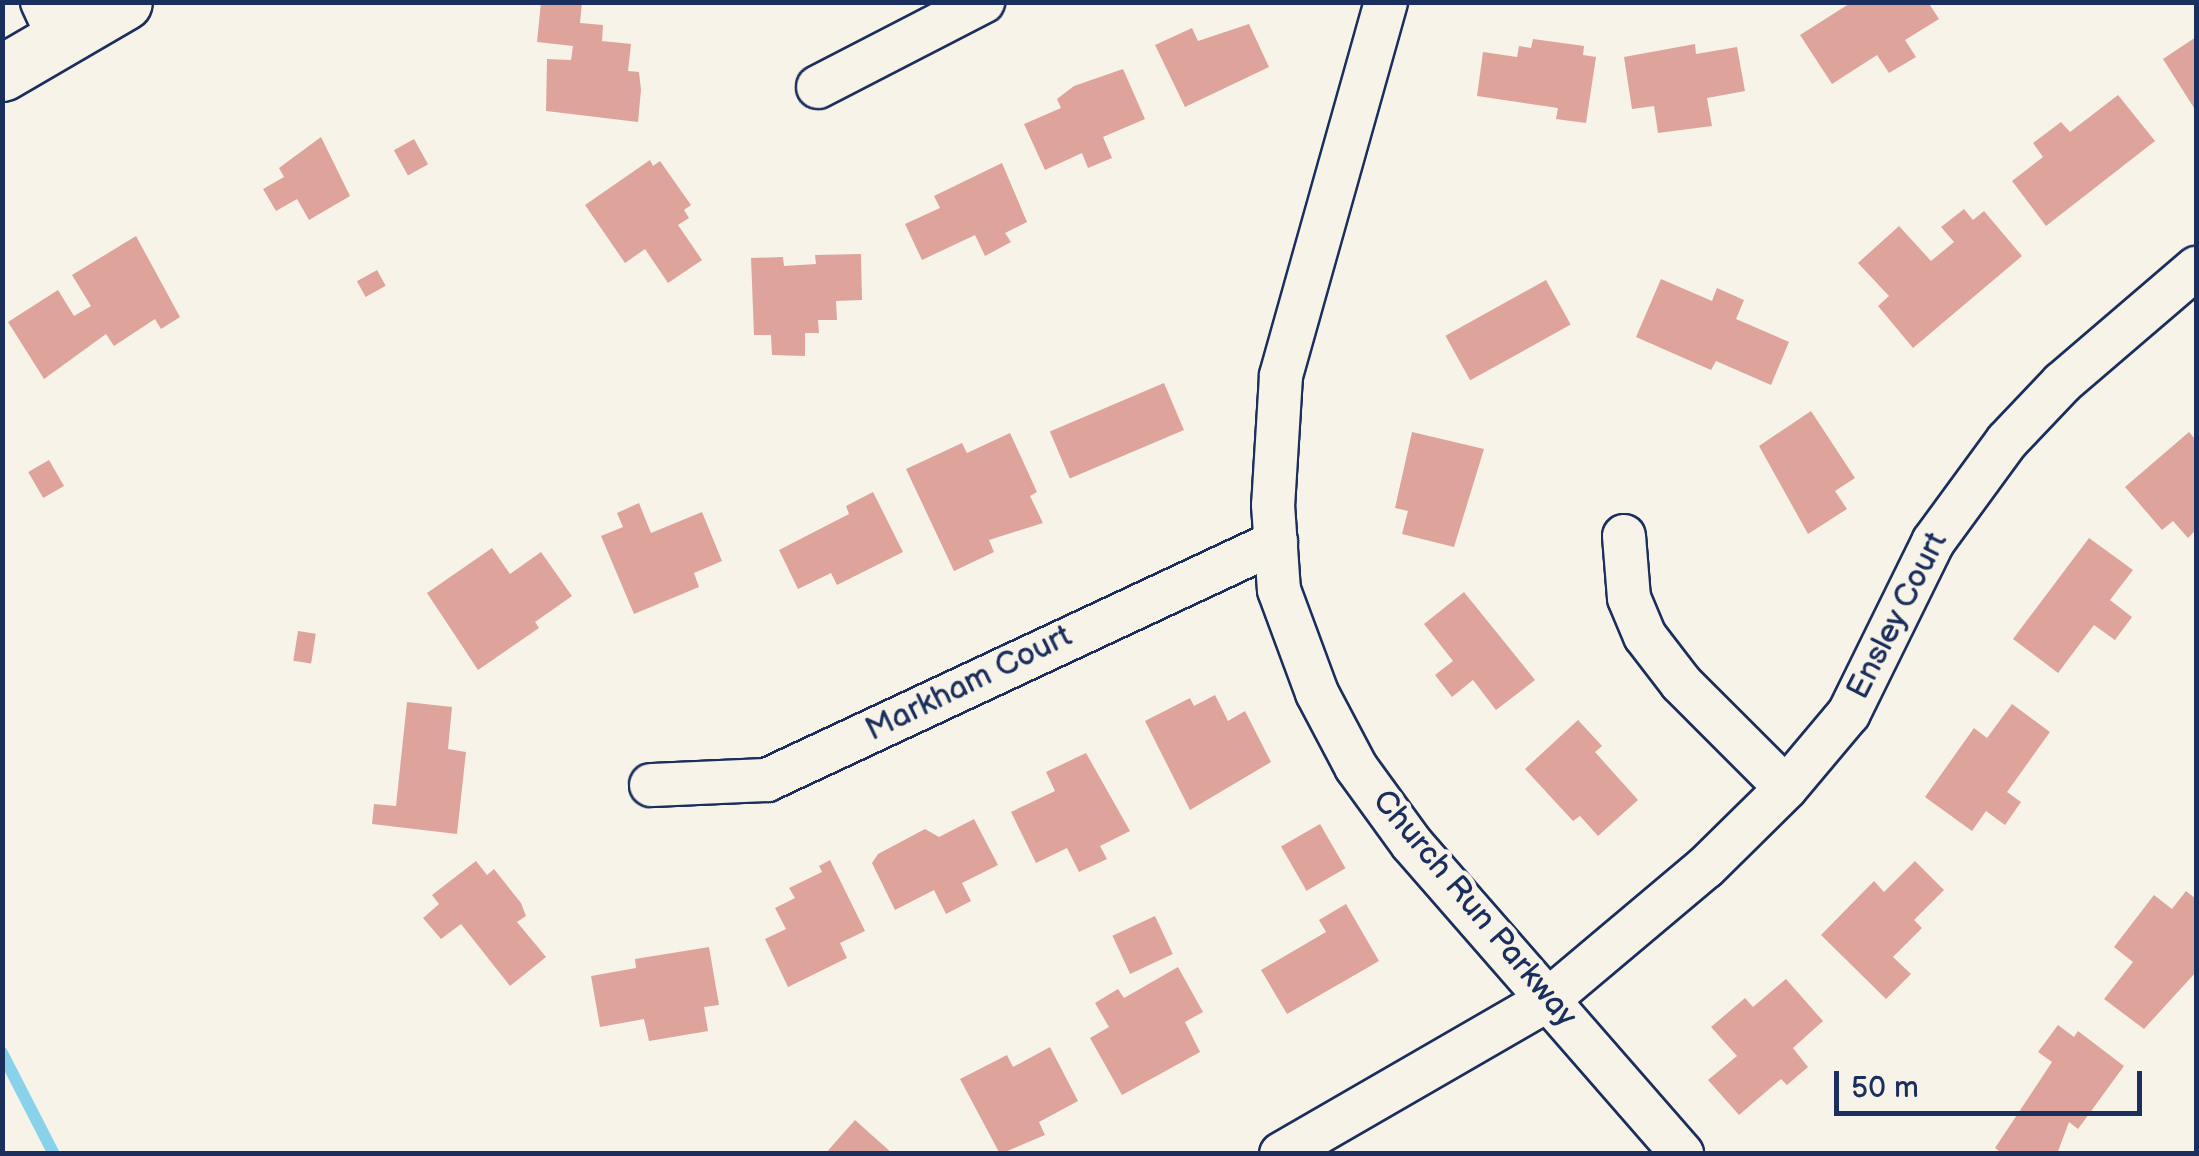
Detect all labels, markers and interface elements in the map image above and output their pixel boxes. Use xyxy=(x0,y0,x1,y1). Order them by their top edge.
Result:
street label: Ensley Court xyxy=(1839,525,1957,707)
street label: Markham Court xyxy=(860,618,1078,750)
street label: Church Run Parkway xyxy=(1364,783,1584,1035)
scale bar xyxy=(1839,1051,2146,1113)
text: 50 m xyxy=(1851,1070,1919,1106)

